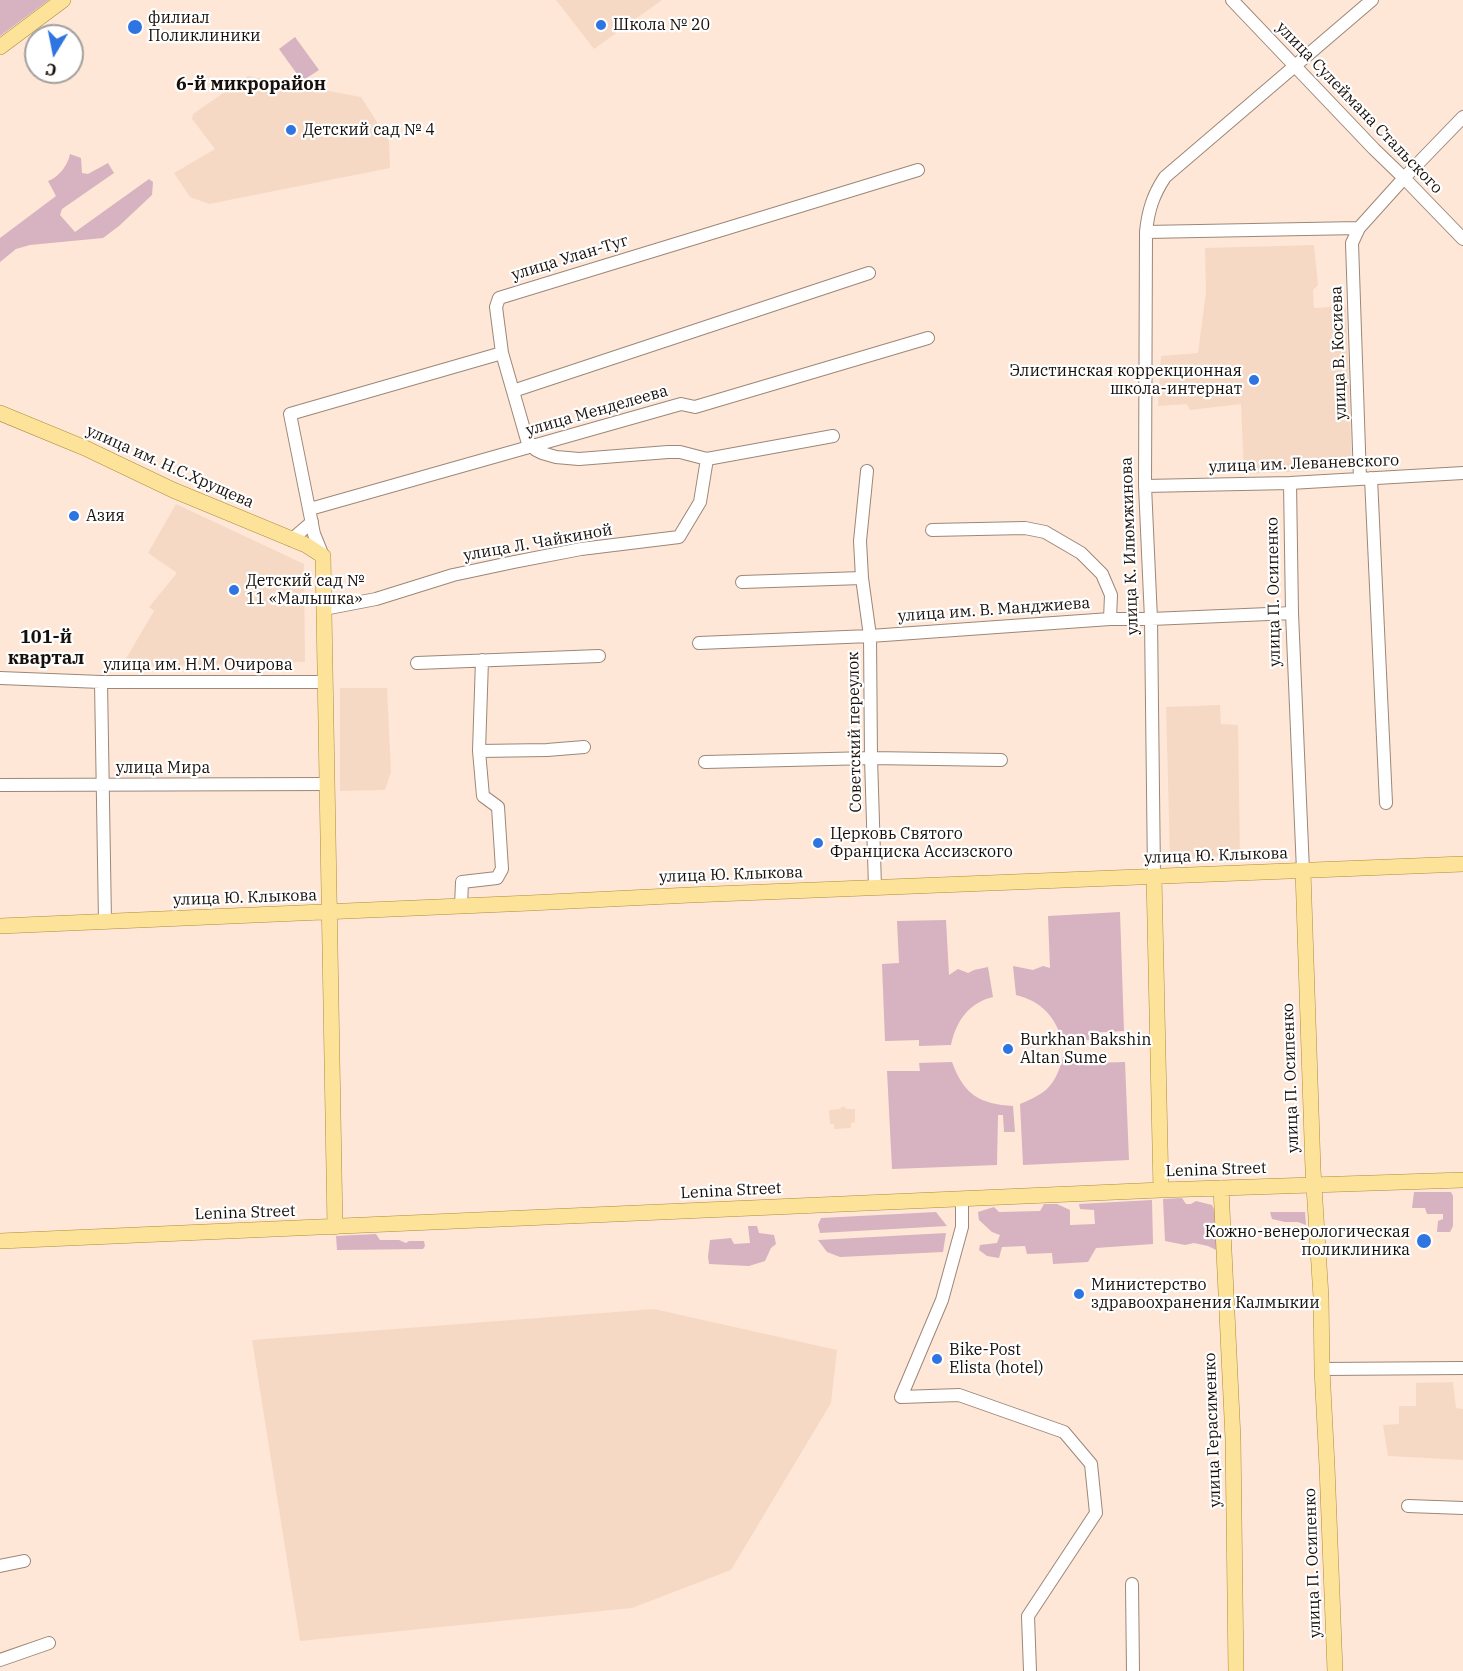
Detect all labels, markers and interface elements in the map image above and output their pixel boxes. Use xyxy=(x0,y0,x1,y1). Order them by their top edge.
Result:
place label: филиал Поликлиники xyxy=(148,8,261,46)
place label: Школа № 20 xyxy=(613,15,710,35)
marker: филиал Поликлиники xyxy=(126,18,144,36)
marker: Школа № 20 xyxy=(594,18,608,32)
street label: улица Сулеймана Стальского xyxy=(1272,18,1446,198)
north arrow xyxy=(24,24,84,84)
text: С xyxy=(44,59,58,81)
district label: 6-й микрорайон xyxy=(176,74,326,96)
place label: Детский сад № 4 xyxy=(303,120,435,140)
marker: Детский сад № 4 xyxy=(284,123,298,137)
street label: улица Улан-Туг xyxy=(509,231,631,285)
street label: улица В. Косиева xyxy=(1327,286,1351,420)
place label: Элистинская коррекционная школа-интернат xyxy=(1010,361,1242,399)
marker: Элистинская коррекционная школа-интернат xyxy=(1247,373,1261,387)
street label: улица Менделеева xyxy=(524,382,670,440)
street label: улица им. Н.С.Хрущева xyxy=(83,421,257,513)
street label: улица им. Леваневского xyxy=(1209,451,1399,477)
street label: улица К. Илюмжинова xyxy=(1117,457,1143,635)
place label: Азия xyxy=(86,506,125,526)
marker: Азия xyxy=(67,509,81,523)
street label: улица П. Осипенко xyxy=(1263,517,1285,667)
street label: улица Л. Чайкиной xyxy=(462,520,614,566)
place label: Детский сад № 11 «Малышка» xyxy=(246,571,365,609)
marker: Детский сад № 11 «Малышка» xyxy=(227,583,241,597)
street label: улица им. В. Манджиева xyxy=(897,594,1091,626)
district label: 101-й квартал xyxy=(8,627,84,670)
street label: Советский переулок xyxy=(844,651,866,813)
street label: улица им. Н.М. Очирова xyxy=(103,655,293,675)
street label: улица Мира xyxy=(116,758,210,778)
place label: Церковь Святого Франциска Ассизского xyxy=(830,824,1013,862)
marker: Церковь Святого Франциска Ассизского xyxy=(811,836,825,850)
street label: улица Ю. Клыкова xyxy=(1144,844,1288,868)
street label: улица Ю. Клыкова xyxy=(659,863,803,887)
street label: улица Ю. Клыкова xyxy=(173,886,317,910)
street label: улица П. Осипенко xyxy=(1279,1003,1303,1153)
place label: Burkhan Bakshin Altan Sume xyxy=(1020,1030,1151,1068)
marker: Burkhan Bakshin Altan Sume xyxy=(1001,1042,1015,1056)
street label: Lenina Street xyxy=(1165,1159,1267,1181)
street label: Lenina Street xyxy=(680,1179,782,1203)
street label: Lenina Street xyxy=(194,1202,296,1224)
place label: Кожно-венерологическая поликлиника xyxy=(1205,1222,1410,1260)
marker: Кожно-венерологическая поликлиника xyxy=(1415,1232,1433,1250)
place label: Министерство здравоохранения Калмыкии xyxy=(1091,1275,1320,1313)
marker: Министерство здравоохранения Калмыкии xyxy=(1072,1287,1086,1301)
place label: Bike-Post Elista (hotel) xyxy=(949,1340,1044,1378)
marker: Bike-Post Elista (hotel) xyxy=(930,1352,944,1366)
street label: улица Герасименко xyxy=(1201,1352,1225,1508)
street label: улица П. Осипенко xyxy=(1301,1488,1325,1638)

